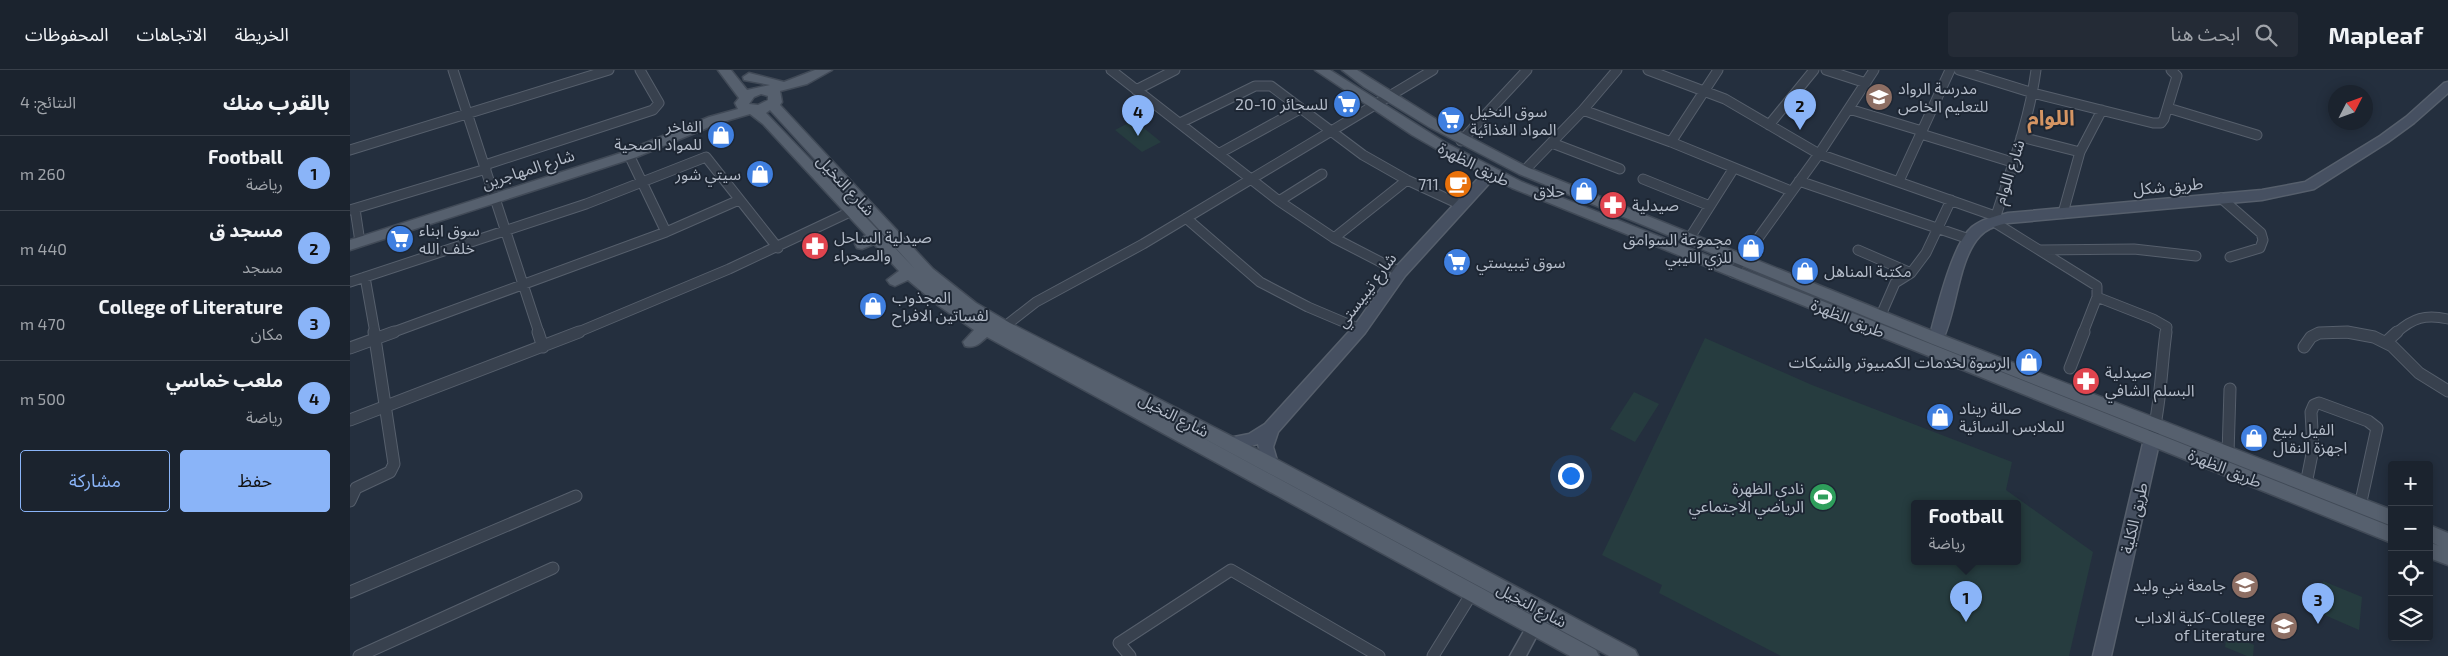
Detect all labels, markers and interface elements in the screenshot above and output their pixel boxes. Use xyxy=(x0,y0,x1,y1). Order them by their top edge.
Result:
search box xyxy=(1948,12,2298,57)
text: Mapleaf xyxy=(2328,20,2423,49)
icon: search xyxy=(2252,21,2280,49)
text: ابحث هنا xyxy=(2170,22,2240,45)
text: المحفوظات xyxy=(25,23,109,45)
text: الاتجاهات xyxy=(137,23,207,45)
text: الخريطة xyxy=(235,23,289,45)
place label: مدرسة الرواد للتعليم الخاص xyxy=(1898,78,1988,119)
school or university icon: مدرسة الرواد للتعليم الخاص xyxy=(1864,82,1894,112)
north arrow xyxy=(2328,85,2373,130)
text: بالقرب منك xyxy=(223,89,330,114)
supermarket icon: 20-10 للسجائر xyxy=(1332,89,1362,119)
pin: 2 xyxy=(1784,89,1816,130)
text: النتائج: 4 xyxy=(20,92,76,111)
place label: 20-10 للسجائر xyxy=(1235,94,1328,114)
pin: 4 xyxy=(1122,95,1154,136)
place label: سوق النخيل المواد الغذائية xyxy=(1470,101,1556,139)
district label: اللوام xyxy=(2027,104,2075,134)
supermarket icon: سوق النخيل المواد الغذائية xyxy=(1436,105,1466,135)
place label: الفاخر للمواد الصحية xyxy=(614,116,702,154)
shop icon: الفاخر للمواد الصحية xyxy=(706,120,736,150)
street label: طريق الظهرة xyxy=(1434,137,1513,191)
street label: شارع اللوام xyxy=(1989,137,2032,208)
text: Football xyxy=(208,145,283,168)
street label: شارع المهاجرين xyxy=(479,145,578,196)
street label: شارع النخيل xyxy=(811,150,879,222)
shop icon: سيتي شور xyxy=(745,159,775,189)
text: 260 m xyxy=(20,164,65,183)
text: 1 xyxy=(311,164,317,183)
place label: سيتي شور xyxy=(674,164,741,187)
cafe icon: 711 xyxy=(1443,169,1473,199)
street label: طريق شكل xyxy=(2132,173,2204,200)
text: رياضة xyxy=(246,174,283,193)
place label: 711 xyxy=(1418,174,1439,193)
shop icon: حلاق xyxy=(1569,176,1599,206)
place label: حلاق xyxy=(1534,181,1565,201)
pharmacy icon: صيدلية xyxy=(1598,190,1628,220)
place label: صيدلية xyxy=(1632,195,1679,214)
text: مسجد ق xyxy=(209,218,283,241)
place label: سوق ابناء خلف الله xyxy=(419,220,480,257)
supermarket icon: سوق ابناء خلف الله xyxy=(385,224,415,254)
place label: صيدلية الساحل والصحراء xyxy=(834,227,932,265)
place label: مجموعة السوامق للزي الليبي xyxy=(1623,229,1732,270)
pharmacy icon: صيدلية الساحل والصحراء xyxy=(800,231,830,261)
shop icon: مجموعة السوامق للزي الليبي xyxy=(1736,233,1766,263)
text: 440 m xyxy=(20,239,67,258)
text: 2 xyxy=(309,239,319,258)
supermarket icon: سوق تيبيستي xyxy=(1442,247,1472,277)
street label: شارع تيبيستي xyxy=(1331,249,1403,333)
place label: سوق تيبيستي xyxy=(1476,252,1566,275)
shop icon: مكتبة المناهل xyxy=(1790,256,1820,286)
text: مسجد xyxy=(242,257,283,276)
place label: مكتبة المناهل xyxy=(1824,261,1912,281)
place label: المجذوب لفساتين الافراح xyxy=(892,287,989,328)
shop icon: المجذوب لفساتين الافراح xyxy=(858,291,888,321)
street label: طريق الظهرة xyxy=(1808,294,1888,343)
text: College of Literature xyxy=(99,295,283,318)
text: 470 m xyxy=(20,314,65,333)
text: 3 xyxy=(309,314,319,333)
text: مكان xyxy=(251,324,283,343)
shop icon: الرسوة لخدمات الكمبيوتر والشبكات xyxy=(2014,347,2044,377)
place label: الرسوة لخدمات الكمبيوتر والشبكات xyxy=(1789,352,2010,372)
place label: صيدلية البسلم الشافي xyxy=(2105,362,2195,403)
pharmacy icon: صيدلية البسلم الشافي xyxy=(2071,366,2101,396)
text: ملعب خماسي xyxy=(166,368,283,391)
text: 500 m xyxy=(20,389,65,408)
text: 4 xyxy=(309,389,319,408)
street label: شارع النخيل xyxy=(1134,389,1212,444)
place label: صالة ريناد للملابس النسائية xyxy=(1959,398,2065,436)
shop icon: صالة ريناد للملابس النسائية xyxy=(1925,402,1955,432)
text: رياضة xyxy=(246,407,283,426)
place label: الفيل لبيع اجهزة النقال xyxy=(2273,419,2347,458)
shop icon: الفيل لبيع اجهزة النقال xyxy=(2239,423,2269,453)
street label: طريق الظهرة xyxy=(2185,444,2265,493)
button: مشاركة xyxy=(20,450,170,512)
button: حفظ xyxy=(180,450,330,512)
map controls xyxy=(2388,461,2433,641)
button: + xyxy=(2388,461,2433,506)
your location xyxy=(1558,463,1584,489)
place label: نادي الظهرة الرياضي الاجتماعي xyxy=(1689,478,1804,519)
street label: طريق الكلية xyxy=(2116,480,2153,556)
sports icon: نادي الظهرة الرياضي الاجتماعي xyxy=(1808,482,1838,512)
popup xyxy=(1911,500,2021,565)
text: Football xyxy=(1928,504,2004,527)
button: − xyxy=(2388,506,2433,551)
text: رياضة xyxy=(1928,533,1966,552)
button: locate xyxy=(2388,551,2433,596)
school or university icon: جامعة بني وليد xyxy=(2230,570,2260,600)
place label: جامعة بني وليد xyxy=(2133,575,2226,598)
street label: شارع النخيل xyxy=(1492,578,1570,634)
pin: 1 xyxy=(1950,581,1982,622)
pin: 3 xyxy=(2302,583,2334,624)
button: layers xyxy=(2388,596,2433,641)
place label: كلية الاداب-College of Literature xyxy=(2135,607,2265,644)
school or university icon: كلية الاداب-College of Literature xyxy=(2269,611,2299,641)

